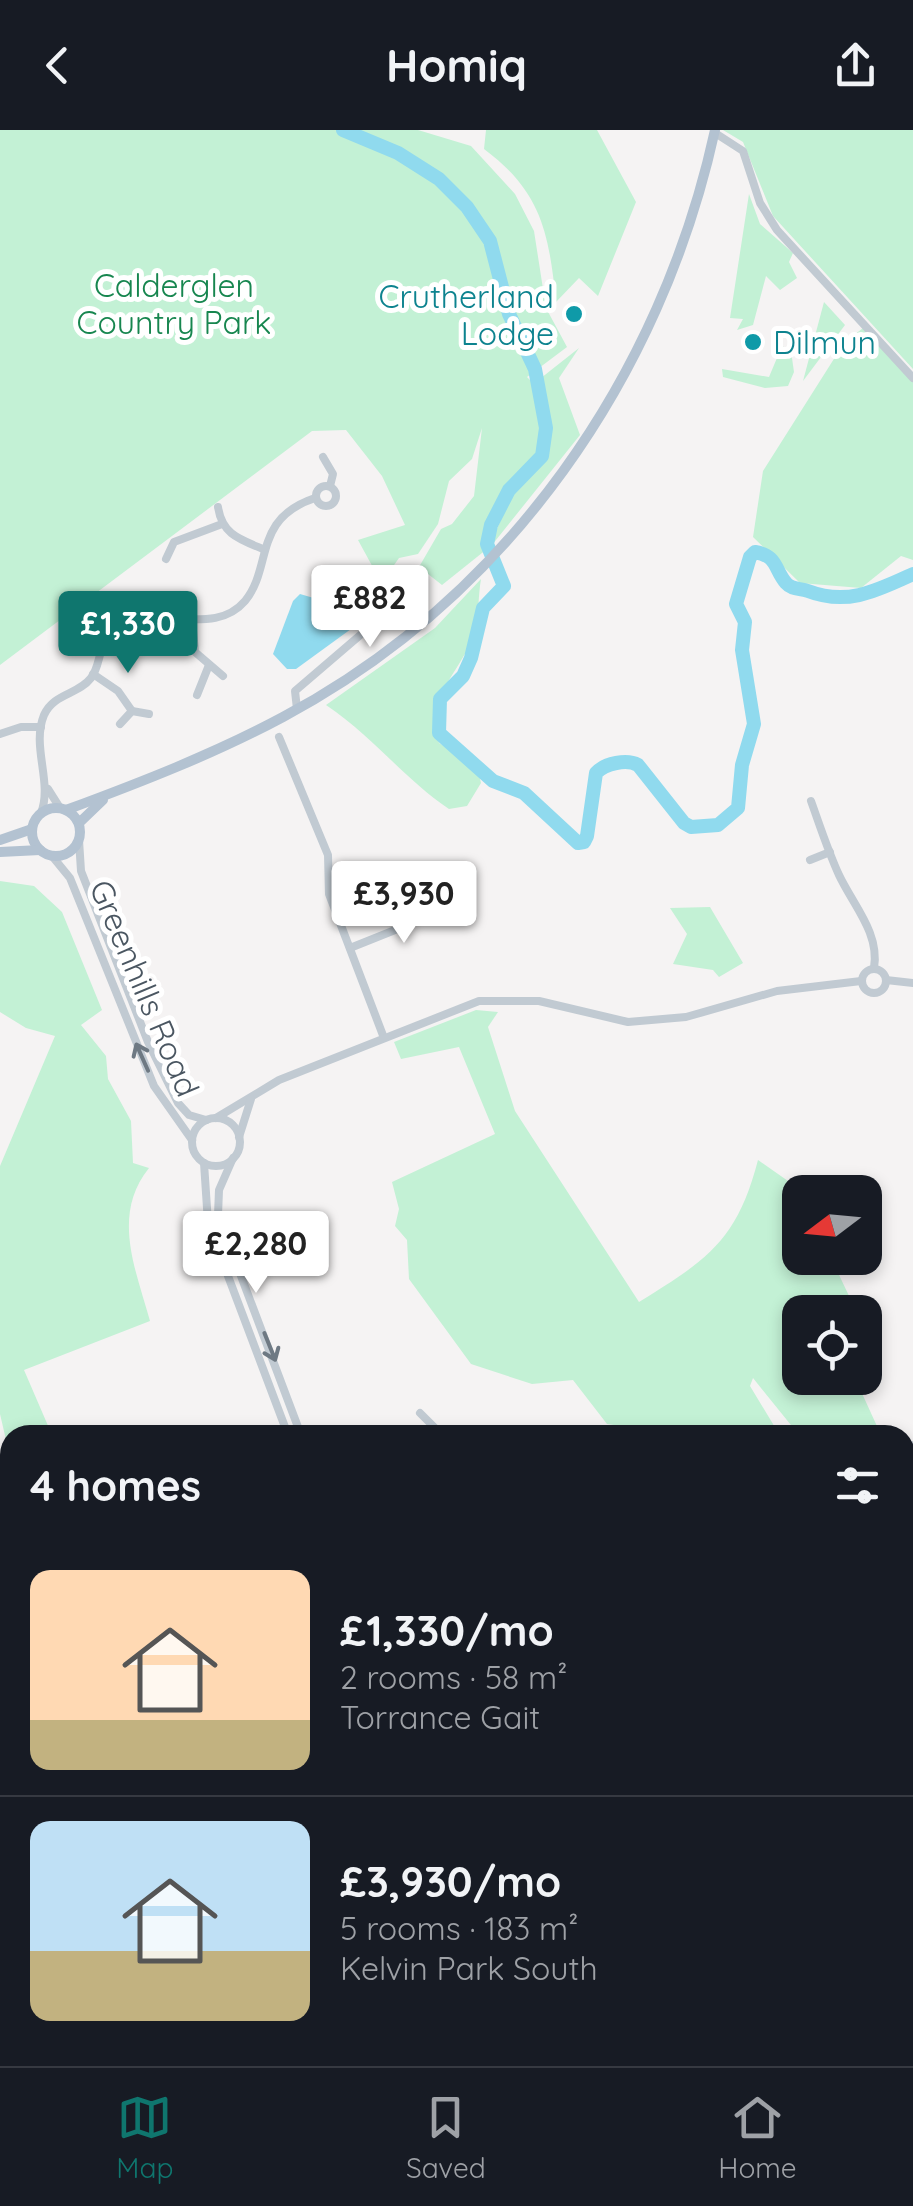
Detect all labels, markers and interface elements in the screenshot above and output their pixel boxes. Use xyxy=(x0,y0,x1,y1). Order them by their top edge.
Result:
text: Homiq xyxy=(386,37,527,93)
icon: back xyxy=(30,38,85,93)
icon: share xyxy=(828,38,883,93)
park label: Calderglen Country Park xyxy=(77,265,271,342)
place label: Crutherland Lodge xyxy=(379,276,554,353)
marker: Crutherland Lodge xyxy=(563,303,585,325)
place label: Dilmun xyxy=(773,322,876,362)
marker: Dilmun xyxy=(742,331,764,353)
pin: £882 xyxy=(311,565,429,650)
text: £882 xyxy=(333,577,407,617)
pin: £1,330 xyxy=(47,591,209,676)
text: £1,330 xyxy=(80,603,176,643)
pin: £3,930 xyxy=(323,861,485,946)
text: £3,930 xyxy=(354,873,454,913)
street label: Greenhills Road xyxy=(81,874,209,1102)
one-way arrow xyxy=(132,1042,150,1073)
north arrow xyxy=(782,1175,882,1275)
map controls xyxy=(782,1175,882,1395)
pin: £2,280 xyxy=(175,1211,337,1296)
text: £2,280 xyxy=(205,1223,307,1263)
button: locate xyxy=(782,1295,882,1395)
one-way arrow xyxy=(262,1331,280,1362)
icon: filters xyxy=(830,1458,885,1513)
text: 4 homes xyxy=(30,1459,201,1512)
text: £1,330/mo xyxy=(340,1604,554,1657)
icon: home xyxy=(110,1610,230,1730)
text: 2 rooms · 58 m² xyxy=(340,1657,567,1697)
text: Torrance Gait xyxy=(340,1697,540,1737)
text: £3,930/mo xyxy=(340,1855,561,1908)
icon: home xyxy=(110,1861,230,1981)
text: 5 rooms · 183 m² xyxy=(340,1908,578,1948)
text: Kelvin Park South xyxy=(340,1948,598,1988)
tab: Map xyxy=(116,2090,173,2185)
tab: Saved xyxy=(406,2090,486,2185)
tab: Home xyxy=(718,2090,797,2185)

